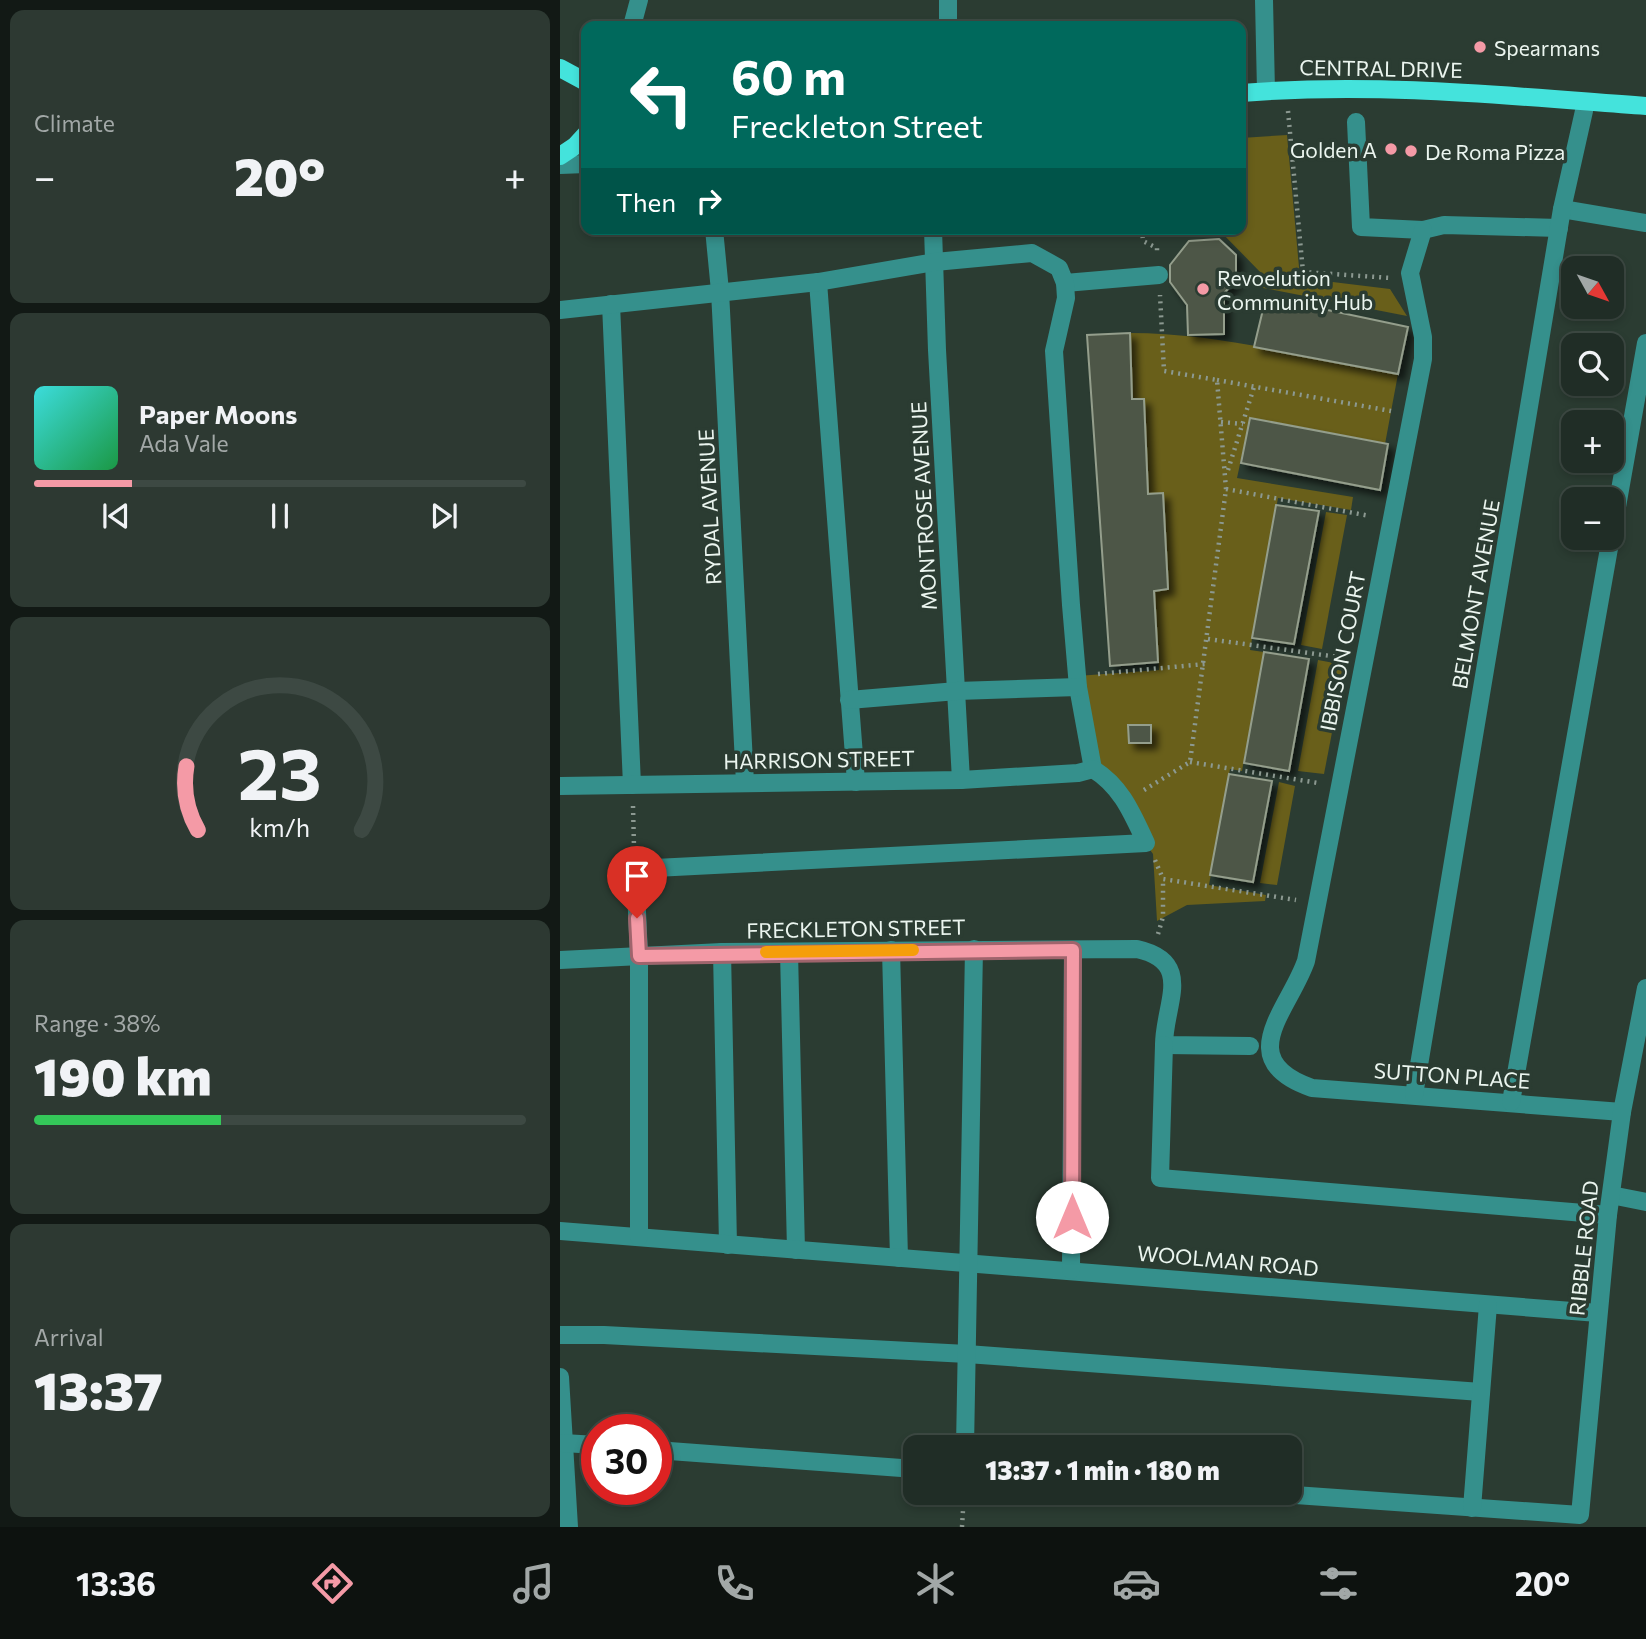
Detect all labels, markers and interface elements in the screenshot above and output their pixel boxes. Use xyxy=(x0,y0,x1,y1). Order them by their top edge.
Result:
place label: Spearmans xyxy=(1494,35,1600,60)
marker: Spearmans xyxy=(1472,39,1488,55)
text: 60 m xyxy=(731,45,846,105)
icon: left xyxy=(616,49,707,140)
street label: CENTRAL DRIVE xyxy=(1299,54,1463,82)
text: Freckleton Street xyxy=(731,105,983,145)
text: Climate xyxy=(34,109,115,137)
place label: Golden A xyxy=(1290,137,1377,162)
place label: De Roma Pizza xyxy=(1425,139,1565,164)
marker: Golden A xyxy=(1383,141,1399,157)
text: 20° xyxy=(234,143,325,207)
marker: De Roma Pizza xyxy=(1403,143,1419,159)
text: − xyxy=(34,152,56,199)
text: + xyxy=(504,152,526,199)
icon: right xyxy=(690,182,728,220)
text: Then xyxy=(616,186,676,217)
north arrow xyxy=(1561,256,1624,318)
map controls xyxy=(1561,256,1624,550)
place label: Revoelution Community Hub xyxy=(1217,265,1373,314)
marker: Revoelution Community Hub xyxy=(1195,281,1211,297)
button: search xyxy=(1561,333,1624,396)
text: Paper Moons xyxy=(139,398,297,429)
street label: MONTROSE AVENUE xyxy=(905,401,941,611)
button: + xyxy=(1561,410,1624,473)
street label: RYDAL AVENUE xyxy=(692,428,726,586)
text: Ada Vale xyxy=(139,429,229,457)
button: − xyxy=(1561,487,1624,550)
icon: previous xyxy=(97,497,135,535)
icon: pause xyxy=(261,497,299,535)
icon: next xyxy=(425,497,463,535)
street label: BELMONT AVENUE xyxy=(1446,497,1504,691)
street label: IBBISON COURT xyxy=(1314,569,1370,733)
text: 23 xyxy=(238,726,322,815)
street label: HARRISON STREET xyxy=(723,745,915,773)
text: km/h xyxy=(250,811,310,841)
pin xyxy=(607,846,667,918)
icon: arrive xyxy=(618,857,656,895)
street label: FRECKLETON STREET xyxy=(746,914,966,942)
text: Range · 38% xyxy=(34,1009,161,1037)
text: 190 km xyxy=(34,1043,212,1107)
street label: SUTTON PLACE xyxy=(1373,1057,1531,1093)
street label: RIBBLE ROAD xyxy=(1563,1179,1603,1317)
position arrow xyxy=(1035,1180,1109,1254)
street label: WOOLMAN ROAD xyxy=(1136,1240,1320,1280)
text: Arrival xyxy=(34,1323,104,1351)
text: 13:37 xyxy=(34,1357,163,1421)
speed limit sign: 30 xyxy=(581,1414,672,1505)
text: 13:37 · 1 min · 180 m xyxy=(985,1454,1220,1485)
icon: directions xyxy=(308,1559,357,1608)
icon: music xyxy=(509,1559,558,1608)
icon: phone xyxy=(710,1559,759,1608)
icon: climate xyxy=(911,1559,960,1608)
icon: car xyxy=(1112,1559,1161,1608)
icon: filters xyxy=(1314,1559,1363,1608)
text: 13:36 xyxy=(76,1563,156,1603)
text: 20° xyxy=(1515,1563,1570,1603)

